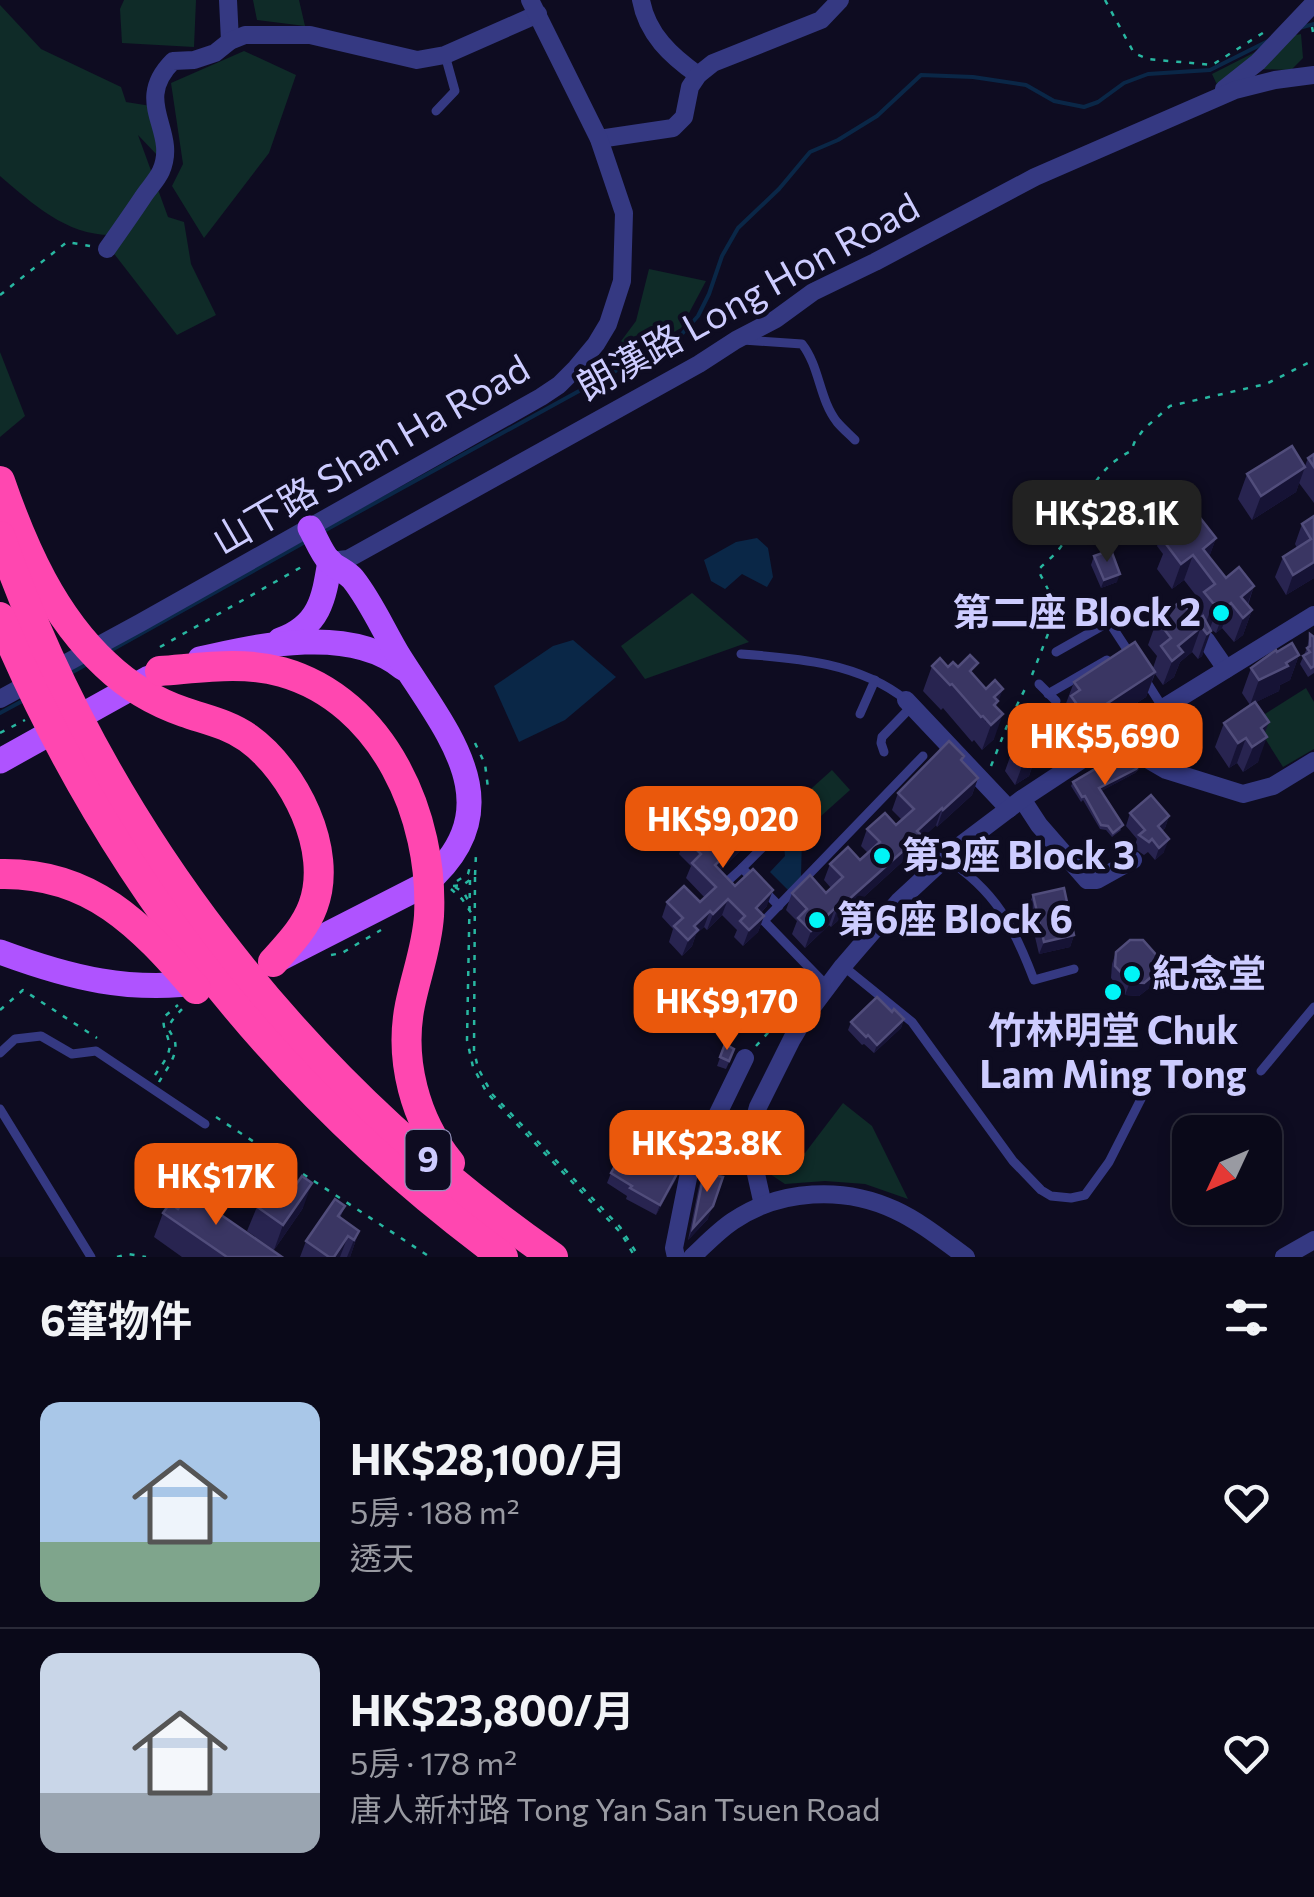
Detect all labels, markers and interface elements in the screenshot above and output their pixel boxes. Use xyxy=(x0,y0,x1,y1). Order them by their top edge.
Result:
street label: 朗漢路 Long Hon Road xyxy=(567,181,926,409)
street label: 山下路 Shan Ha Road xyxy=(203,343,537,563)
pin: HK$28.1K xyxy=(1004,480,1210,565)
text: HK$28.1K xyxy=(1034,492,1180,532)
place label: 第二座 Block 2 xyxy=(952,587,1201,634)
marker: 第二座 Block 2 xyxy=(1210,602,1232,624)
pin: HK$5,690 xyxy=(1002,703,1208,788)
text: HK$5,690 xyxy=(1030,715,1180,755)
pin: HK$9,020 xyxy=(620,786,826,871)
text: HK$9,020 xyxy=(647,798,799,838)
place label: 第3座 Block 3 xyxy=(902,830,1135,877)
marker: 第3座 Block 3 xyxy=(871,845,893,867)
place label: 第6座 Block 6 xyxy=(837,894,1073,941)
marker: 第6座 Block 6 xyxy=(806,909,828,931)
place label: 紀念堂 xyxy=(1152,948,1266,995)
marker: 紀念堂 xyxy=(1121,963,1143,985)
pin: HK$9,170 xyxy=(624,968,830,1053)
text: HK$9,170 xyxy=(656,980,798,1020)
marker: 竹林明堂 Chuk Lam Ming Tong xyxy=(1102,981,1124,1003)
place label: 竹林明堂 Chuk Lam Ming Tong xyxy=(979,1005,1247,1096)
pin: HK$23.8K xyxy=(604,1110,810,1195)
north arrow xyxy=(1172,1115,1282,1225)
map controls xyxy=(1172,1115,1282,1225)
text: HK$23.8K xyxy=(631,1122,783,1162)
road number: 9 xyxy=(406,1130,450,1190)
pin: HK$17K xyxy=(135,1143,297,1228)
text: HK$17K xyxy=(156,1155,276,1195)
icon: filters xyxy=(1219,1290,1274,1345)
text: 6筆物件 xyxy=(40,1293,192,1345)
text: HK$28,100/月 xyxy=(350,1432,626,1484)
icon: home xyxy=(120,1442,240,1562)
icon: heart xyxy=(1219,1475,1274,1530)
text: 5房 · 188 m² xyxy=(350,1491,520,1531)
text: 透天 xyxy=(350,1537,414,1577)
text: HK$23,800/月 xyxy=(350,1683,635,1735)
icon: home xyxy=(120,1693,240,1813)
icon: heart xyxy=(1219,1726,1274,1781)
text: 5房 · 178 m² xyxy=(350,1742,517,1782)
text: 唐人新村路 Tong Yan San Tsuen Road xyxy=(350,1788,881,1828)

